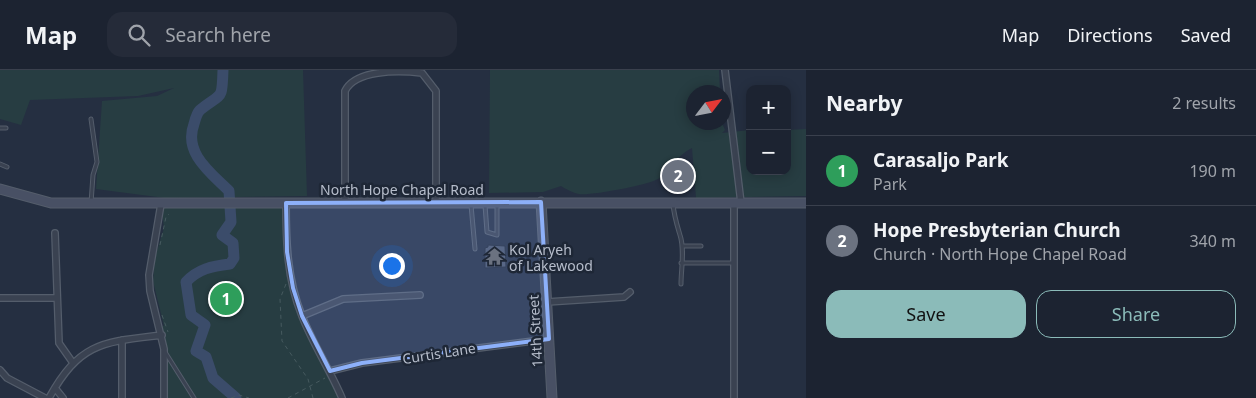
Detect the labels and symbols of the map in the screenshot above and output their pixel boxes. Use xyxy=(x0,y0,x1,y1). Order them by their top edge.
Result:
north arrow xyxy=(686,85,731,130)
pin: 2 xyxy=(662,157,694,195)
street label: North Hope Chapel Road xyxy=(320,180,484,199)
place label: Kol Aryeh of Lakewood xyxy=(509,240,593,275)
temple icon: Kol Aryeh of Lakewood xyxy=(485,247,505,267)
your location xyxy=(379,253,405,279)
pin: 1 xyxy=(210,280,242,318)
street label: 14th Street xyxy=(524,294,546,368)
street label: Curtis Lane xyxy=(401,338,477,368)

